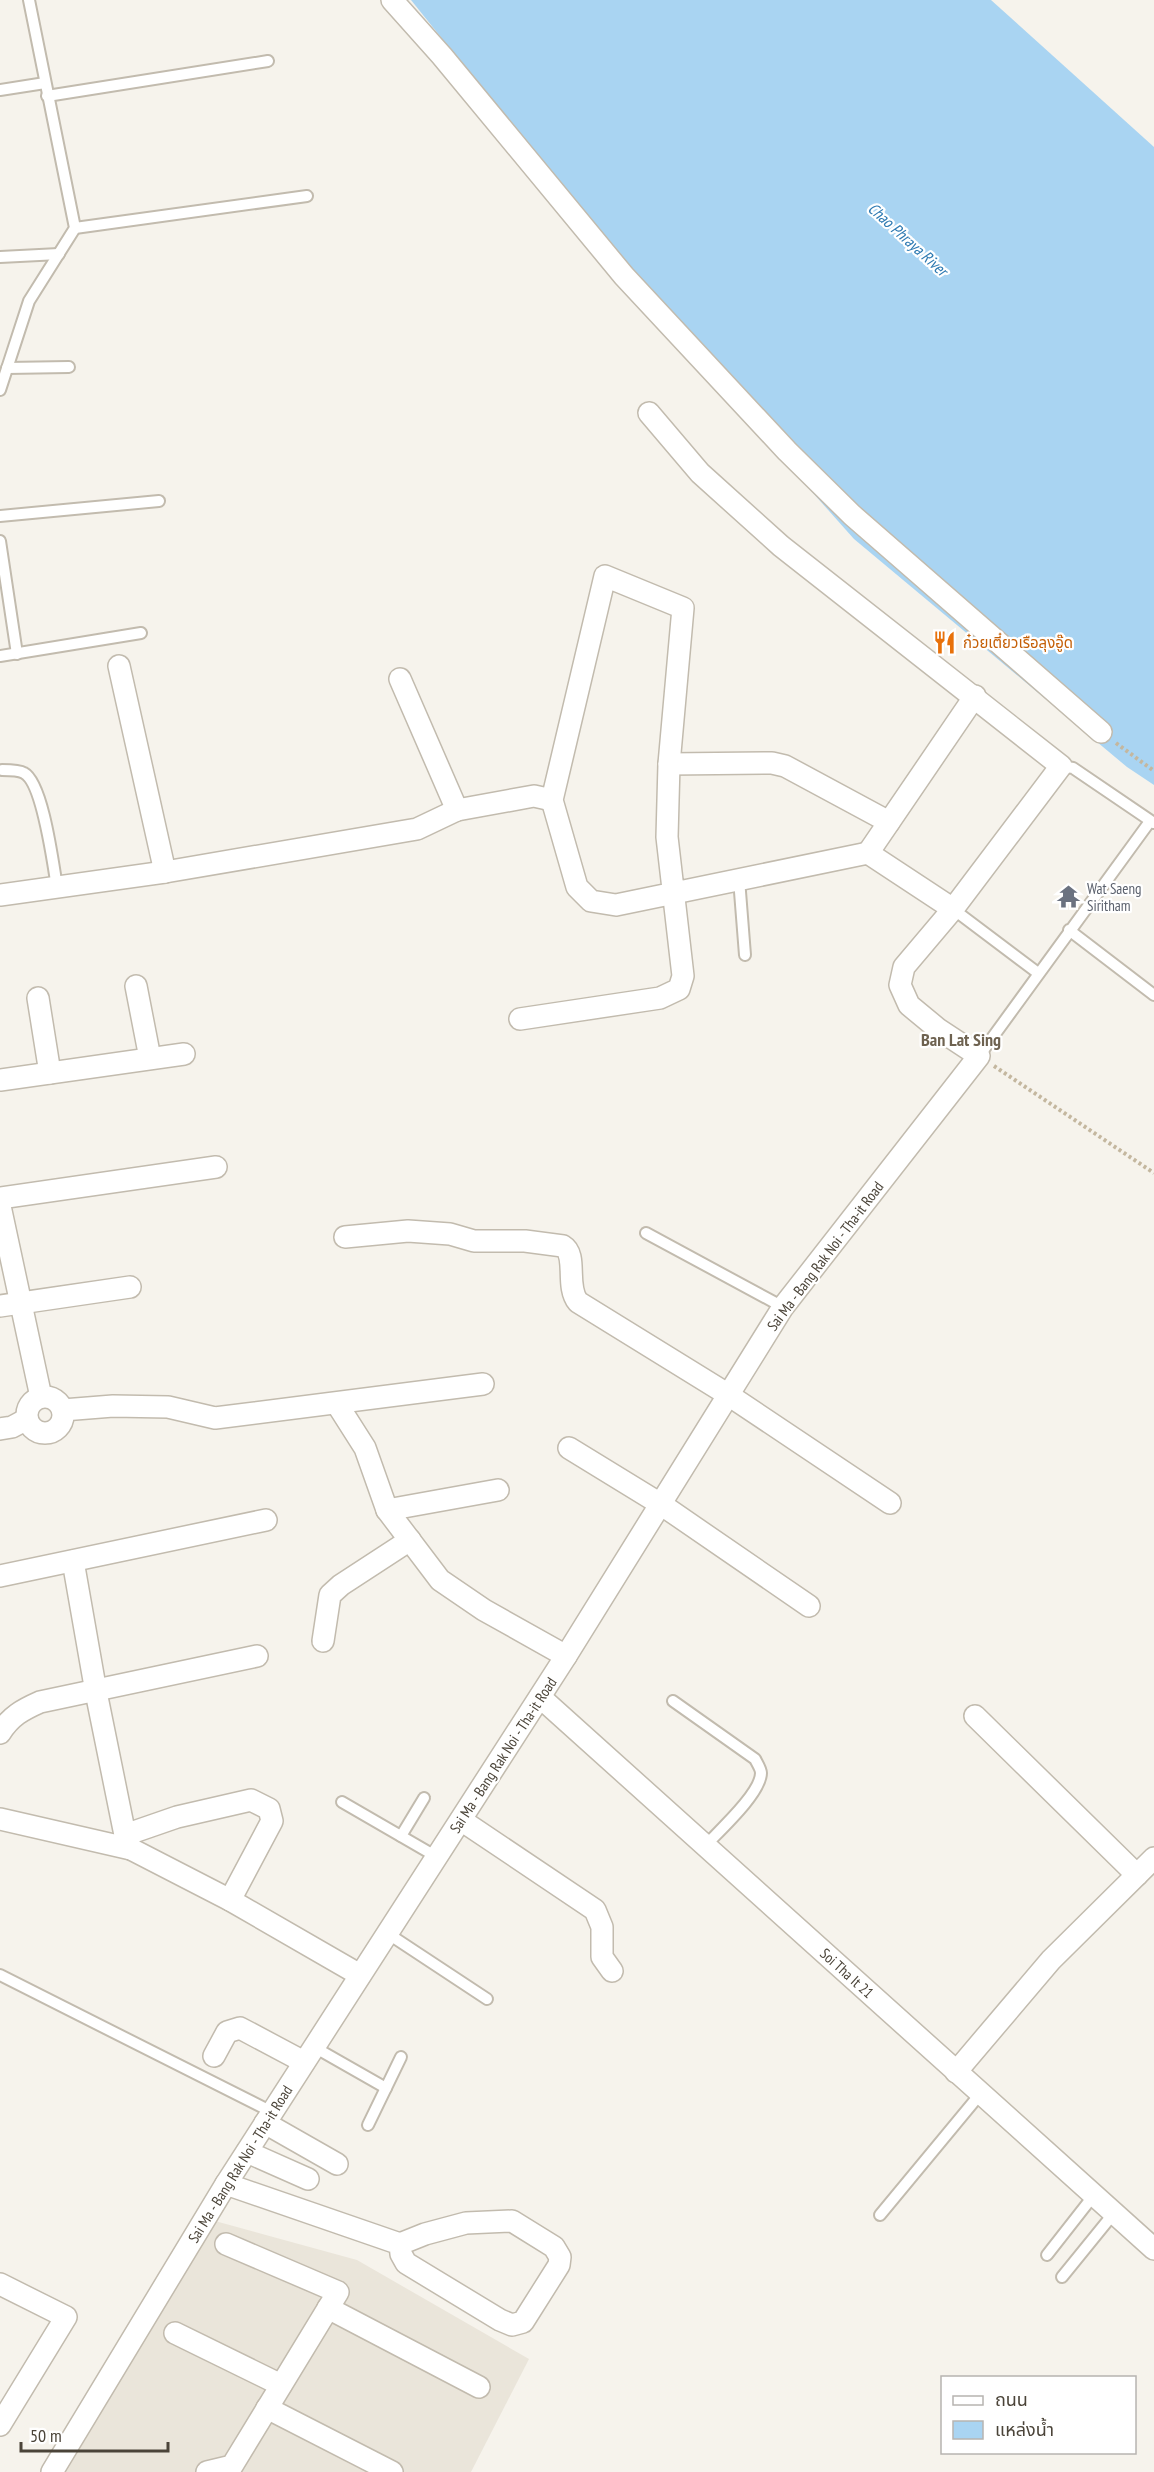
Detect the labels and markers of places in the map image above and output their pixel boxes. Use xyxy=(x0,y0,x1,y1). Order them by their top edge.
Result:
restaurant icon: ก๋วยเตี๋ยวเรือลุงอู๊ด xyxy=(932,629,958,655)
place label: ก๋วยเตี๋ยวเรือลุงอู๊ด xyxy=(963,632,1073,652)
place label: Wat Saeng Siritham xyxy=(1087,879,1142,915)
temple icon: Wat Saeng Siritham xyxy=(1056,884,1082,910)

